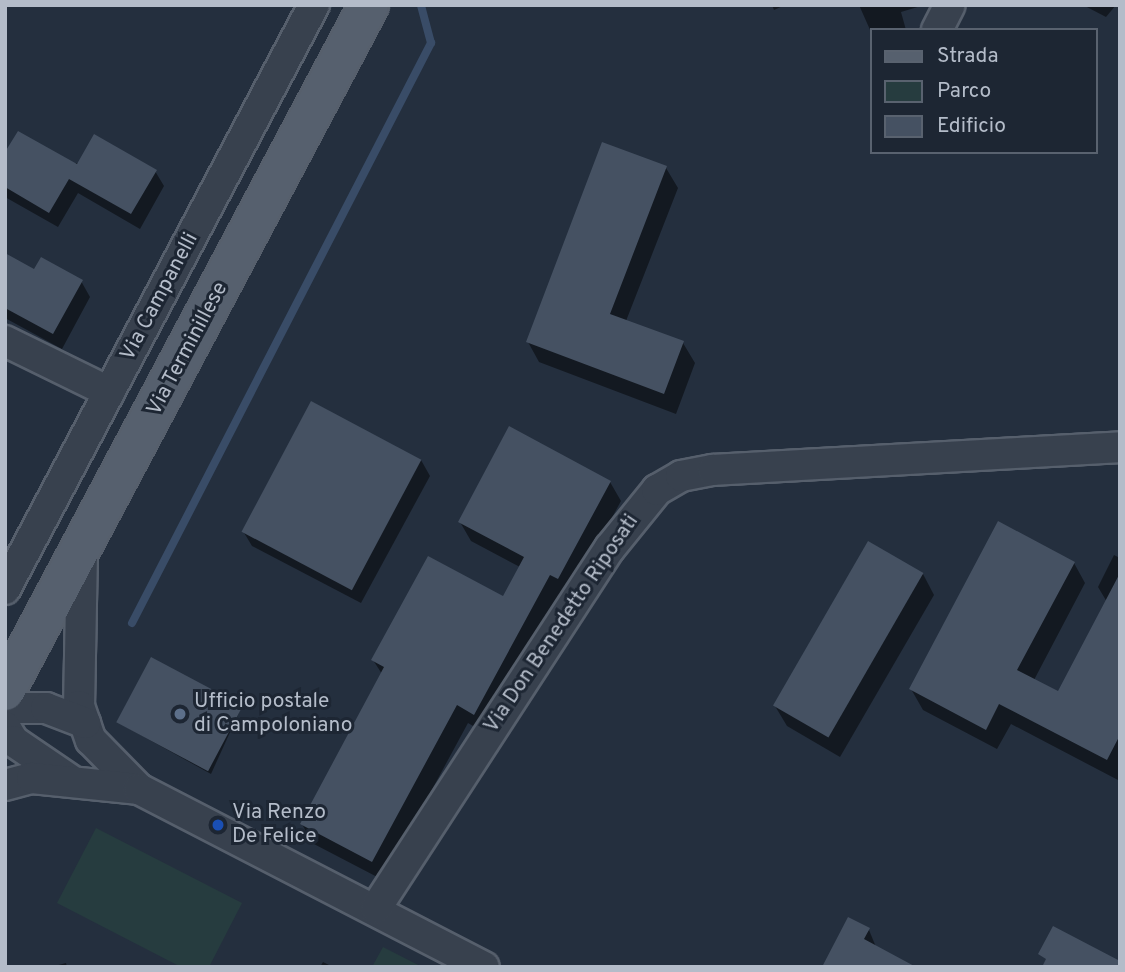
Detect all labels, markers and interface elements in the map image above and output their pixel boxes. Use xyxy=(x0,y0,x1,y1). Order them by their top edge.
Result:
legend xyxy=(870,28,1097,154)
text: Strada xyxy=(937,43,998,70)
text: Parco xyxy=(937,78,991,105)
text: Edificio xyxy=(937,113,1006,140)
street label: Via Campanelli xyxy=(116,229,204,365)
street label: Via Terminillese xyxy=(142,278,234,420)
street label: Via Don Benedetto Riposati xyxy=(479,510,645,738)
place label: Ufficio postale di Campoloniano xyxy=(194,689,352,739)
marker: Ufficio postale di Campoloniano xyxy=(172,706,188,722)
place label: Via Renzo De Felice xyxy=(232,800,326,850)
marker: Via Renzo De Felice xyxy=(210,817,226,833)

